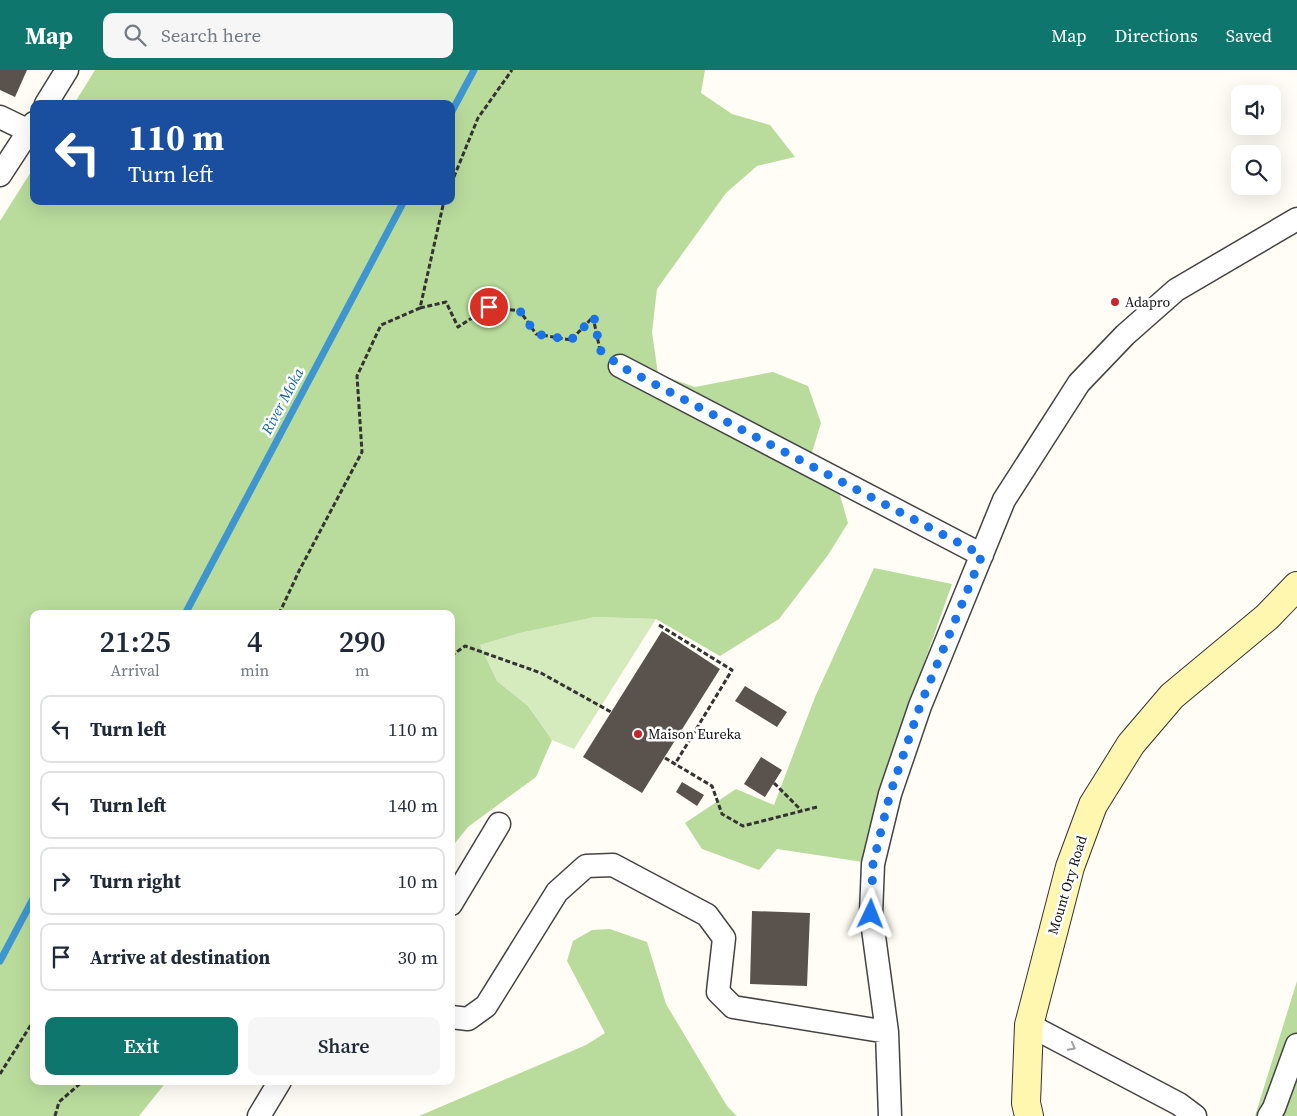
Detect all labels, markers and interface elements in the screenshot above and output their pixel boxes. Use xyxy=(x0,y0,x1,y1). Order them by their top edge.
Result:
search box xyxy=(103,13,453,58)
text: Map xyxy=(25,19,73,52)
icon: search xyxy=(121,21,149,49)
text: Search here xyxy=(161,22,261,48)
text: Map xyxy=(1051,23,1087,48)
text: Directions xyxy=(1115,23,1198,48)
text: Saved xyxy=(1226,23,1272,48)
map controls xyxy=(1231,85,1281,195)
button: sound xyxy=(1231,85,1281,135)
text: 110 m xyxy=(128,114,224,162)
icon: left xyxy=(45,120,110,185)
button: search xyxy=(1231,145,1281,195)
text: Turn left xyxy=(128,159,213,189)
pin xyxy=(468,286,510,328)
place label: Adapro xyxy=(1125,292,1171,312)
icon: arrive xyxy=(475,293,503,321)
marker: Adapro xyxy=(1109,296,1121,308)
water label: River Moka xyxy=(255,364,308,439)
text: 21:25 xyxy=(99,621,171,662)
text: 4 xyxy=(247,621,263,662)
text: 290 xyxy=(339,621,386,662)
text: Arrival xyxy=(110,659,160,681)
text: min xyxy=(240,659,269,681)
text: m xyxy=(355,659,369,681)
icon: left xyxy=(47,715,75,743)
text: Turn left xyxy=(90,716,166,742)
text: 110 m xyxy=(388,716,438,742)
place label: Maison Eureka xyxy=(648,724,742,744)
marker: Maison Eureka xyxy=(632,728,644,740)
icon: left xyxy=(47,791,75,819)
text: Turn left xyxy=(90,792,166,818)
text: 140 m xyxy=(388,792,438,818)
street label: Mount Ory Road xyxy=(1042,833,1092,937)
icon: right xyxy=(47,867,75,895)
text: Turn right xyxy=(90,868,181,894)
text: 10 m xyxy=(397,868,438,894)
position arrow xyxy=(844,887,896,939)
icon: arrive xyxy=(47,943,75,971)
text: Arrive at destination xyxy=(90,944,270,970)
text: 30 m xyxy=(397,944,438,970)
button: Exit xyxy=(45,1017,238,1075)
button: Share xyxy=(248,1017,440,1075)
one-way arrow xyxy=(1067,1041,1076,1051)

